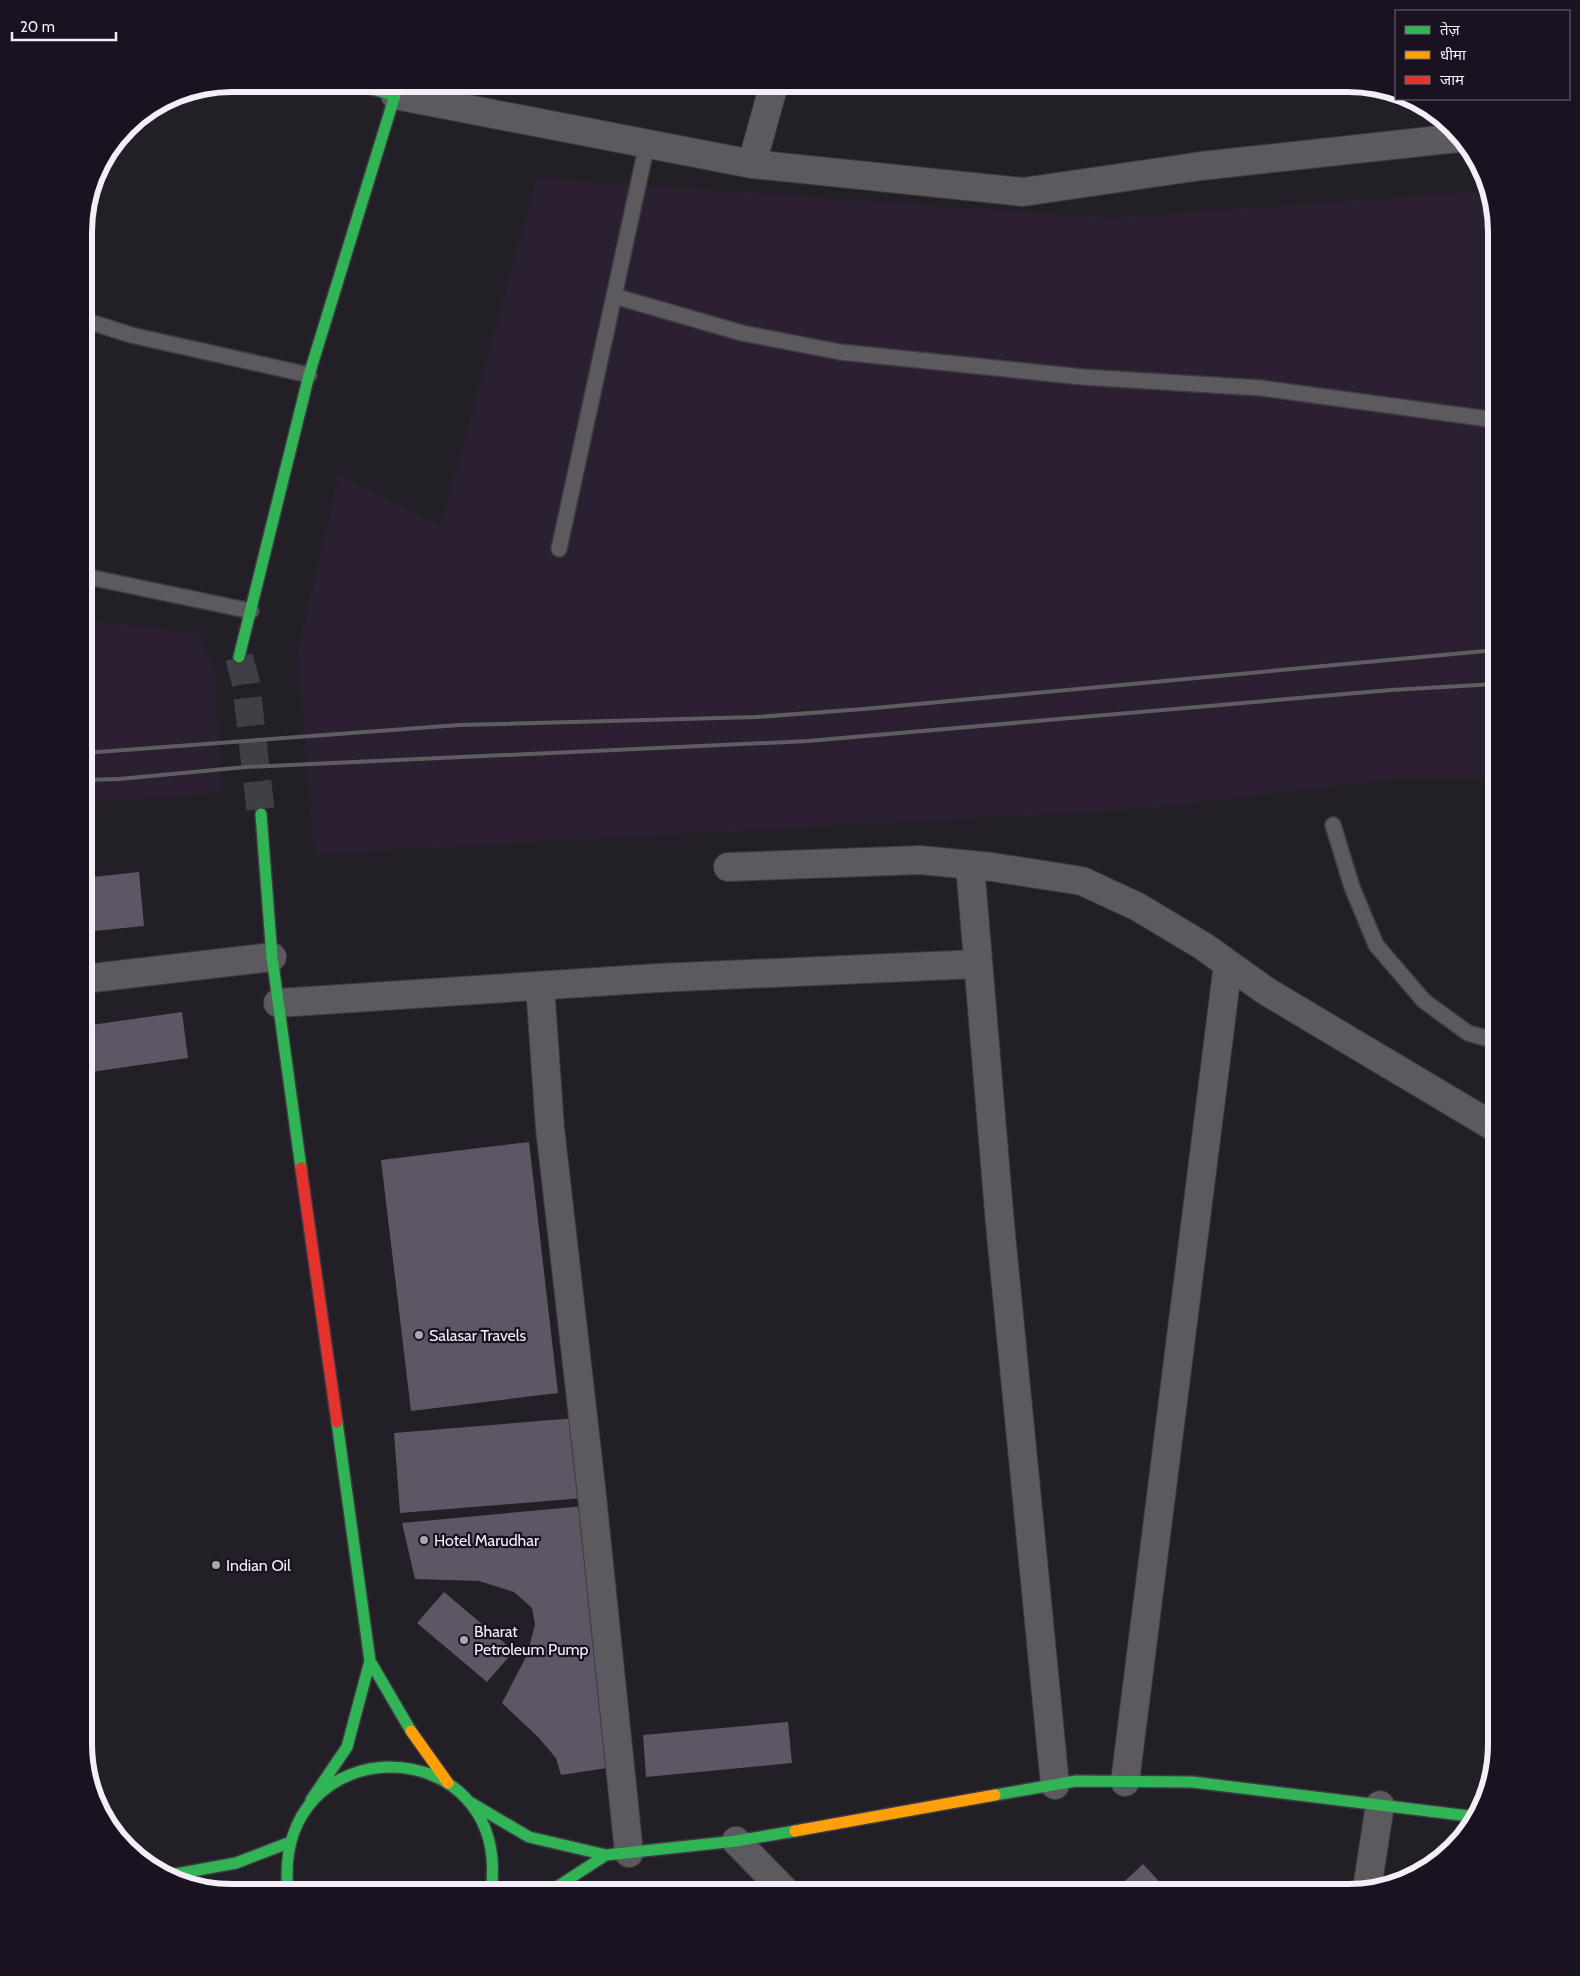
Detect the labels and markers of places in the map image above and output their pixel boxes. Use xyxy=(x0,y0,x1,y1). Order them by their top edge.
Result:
place label: Salasar Travels xyxy=(429,1326,527,1345)
marker: Salasar Travels xyxy=(413,1329,425,1341)
place label: Hotel Marudhar xyxy=(434,1531,540,1550)
marker: Hotel Marudhar xyxy=(418,1534,430,1546)
place label: Indian Oil xyxy=(226,1556,291,1575)
marker: Indian Oil xyxy=(210,1559,222,1571)
place label: Bharat Petroleum Pump xyxy=(474,1622,589,1659)
marker: Bharat Petroleum Pump xyxy=(458,1634,470,1646)

